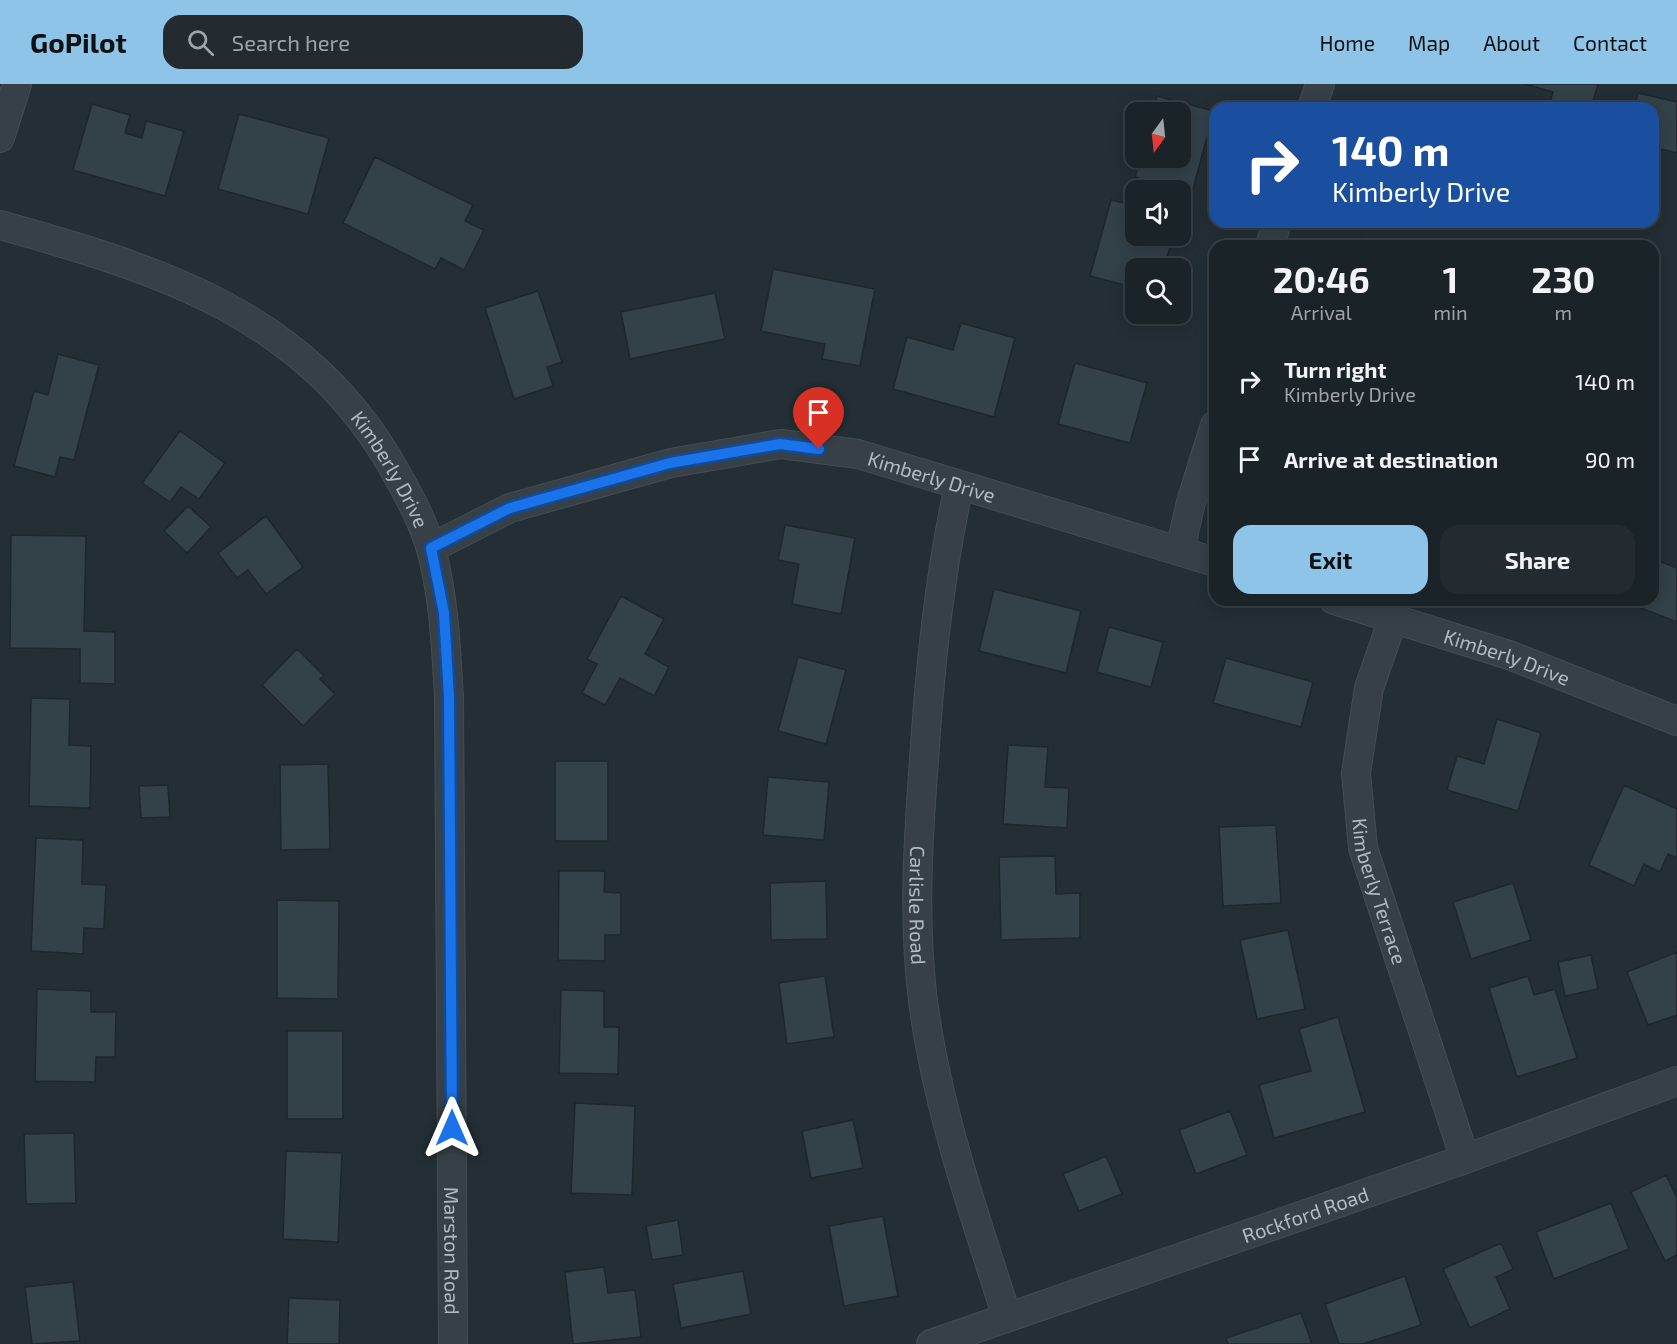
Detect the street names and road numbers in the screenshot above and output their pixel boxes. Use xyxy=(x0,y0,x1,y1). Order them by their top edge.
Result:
street label: Kimberly Drive xyxy=(347,406,434,531)
street label: Kimberly Drive xyxy=(865,446,998,507)
street label: Kimberly Drive xyxy=(1441,623,1574,690)
street label: Kimberly Terrace xyxy=(1348,817,1412,967)
street label: Carlisle Road xyxy=(905,845,931,965)
street label: Rockford Road xyxy=(1239,1181,1372,1247)
street label: Marston Road xyxy=(440,1187,465,1315)

